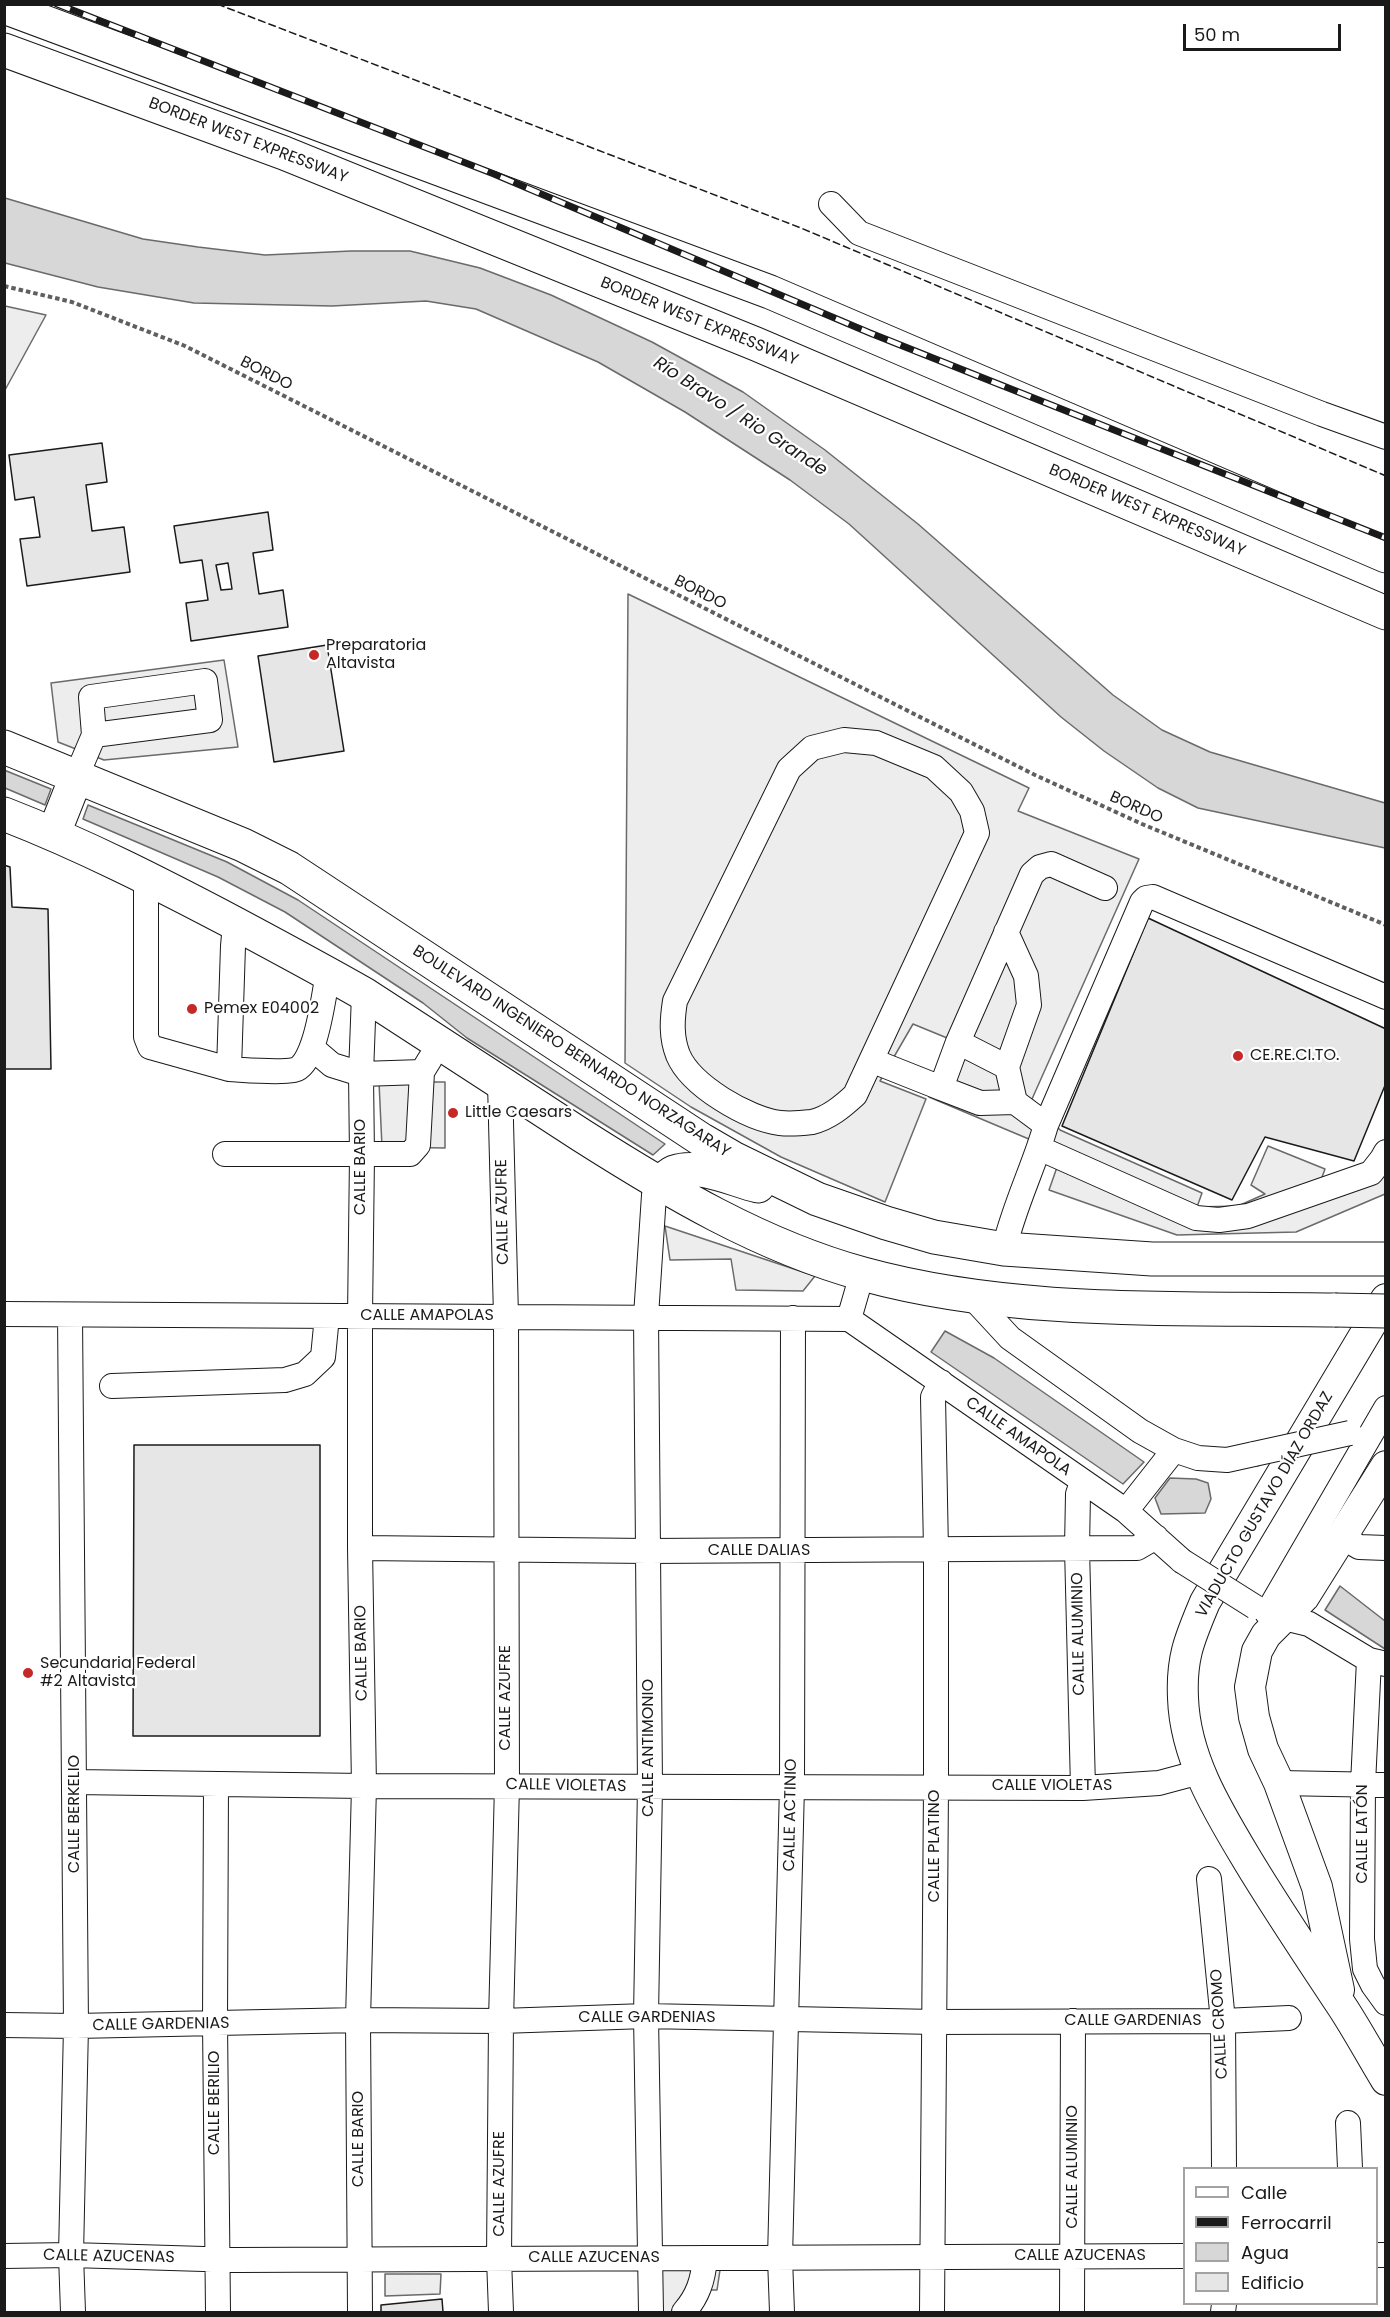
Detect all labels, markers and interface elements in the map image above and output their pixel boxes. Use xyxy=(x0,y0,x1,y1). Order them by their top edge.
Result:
scale bar xyxy=(1186,12,1344,50)
text: 50 m xyxy=(1194,22,1240,47)
street label: BORDER WEST EXPRESSWAY xyxy=(146,94,350,188)
street label: BORDER WEST EXPRESSWAY xyxy=(597,273,801,371)
street label: BORDO xyxy=(237,353,295,395)
water label: Río Bravo / Rio Grande xyxy=(649,353,831,481)
street label: BORDER WEST EXPRESSWAY xyxy=(1046,461,1248,561)
street label: BORDO xyxy=(671,572,729,614)
place label: Preparatoria Altavista xyxy=(326,636,426,674)
marker: Preparatoria Altavista xyxy=(307,648,321,662)
street label: BORDO xyxy=(1107,788,1165,828)
street label: BOULEVARD INGENIERO BERNARDO NORZAGARAY xyxy=(409,942,733,1162)
place label: Pemex E04002 xyxy=(204,999,319,1019)
marker: Pemex E04002 xyxy=(185,1002,199,1016)
place label: CE.RE.CI.TO. xyxy=(1250,1046,1339,1066)
marker: CE.RE.CI.TO. xyxy=(1231,1049,1245,1063)
place label: Little Caesars xyxy=(465,1103,572,1123)
marker: Little Caesars xyxy=(446,1106,460,1120)
street label: CALLE BARIO xyxy=(351,1119,371,1215)
street label: CALLE AZUFRE xyxy=(492,1159,514,1265)
street label: CALLE AMAPOLAS xyxy=(360,1306,494,1326)
street label: VIADUCTO GUSTAVO DÍAZ ORDAZ xyxy=(1192,1389,1338,1621)
street label: CALLE AMAPOLA xyxy=(962,1393,1074,1481)
street label: CALLE DALIAS xyxy=(708,1541,810,1561)
street label: CALLE ALUMINIO xyxy=(1068,1572,1090,1696)
street label: CALLE BARIO xyxy=(352,1605,372,1701)
street label: CALLE AZUFRE xyxy=(496,1645,516,1751)
place label: Secundaria Federal #2 Altavista xyxy=(40,1654,196,1692)
marker: Secundaria Federal #2 Altavista xyxy=(21,1666,35,1680)
street label: CALLE ANTIMONIO xyxy=(639,1679,659,1817)
street label: CALLE BERKELIO xyxy=(65,1755,85,1873)
street label: CALLE ACTINIO xyxy=(780,1758,802,1872)
street label: CALLE VIOLETAS xyxy=(505,1775,627,1797)
street label: CALLE VIOLETAS xyxy=(992,1776,1112,1796)
street label: CALLE LATÓN xyxy=(1353,1784,1373,1884)
street label: CALLE PLATINO xyxy=(925,1790,945,1902)
street label: CALLE CROMO xyxy=(1208,1968,1232,2080)
street label: CALLE GARDENIAS xyxy=(578,2008,716,2028)
street label: CALLE GARDENIAS xyxy=(1064,2011,1202,2031)
street label: CALLE GARDENIAS xyxy=(92,2014,230,2036)
street label: CALLE BERILIO xyxy=(205,2051,225,2155)
street label: CALLE BARIO xyxy=(349,2091,369,2187)
street label: CALLE ALUMINIO xyxy=(1063,2105,1083,2229)
street label: CALLE AZUFRE xyxy=(490,2131,510,2237)
legend xyxy=(1183,2167,1378,2305)
text: Calle xyxy=(1241,2180,1287,2205)
text: Ferrocarril xyxy=(1241,2210,1332,2235)
text: Agua xyxy=(1241,2240,1289,2265)
street label: CALLE AZUCENAS xyxy=(43,2246,175,2268)
street label: CALLE AZUCENAS xyxy=(1014,2246,1146,2266)
street label: CALLE AZUCENAS xyxy=(528,2248,660,2268)
text: Edificio xyxy=(1241,2270,1304,2295)

